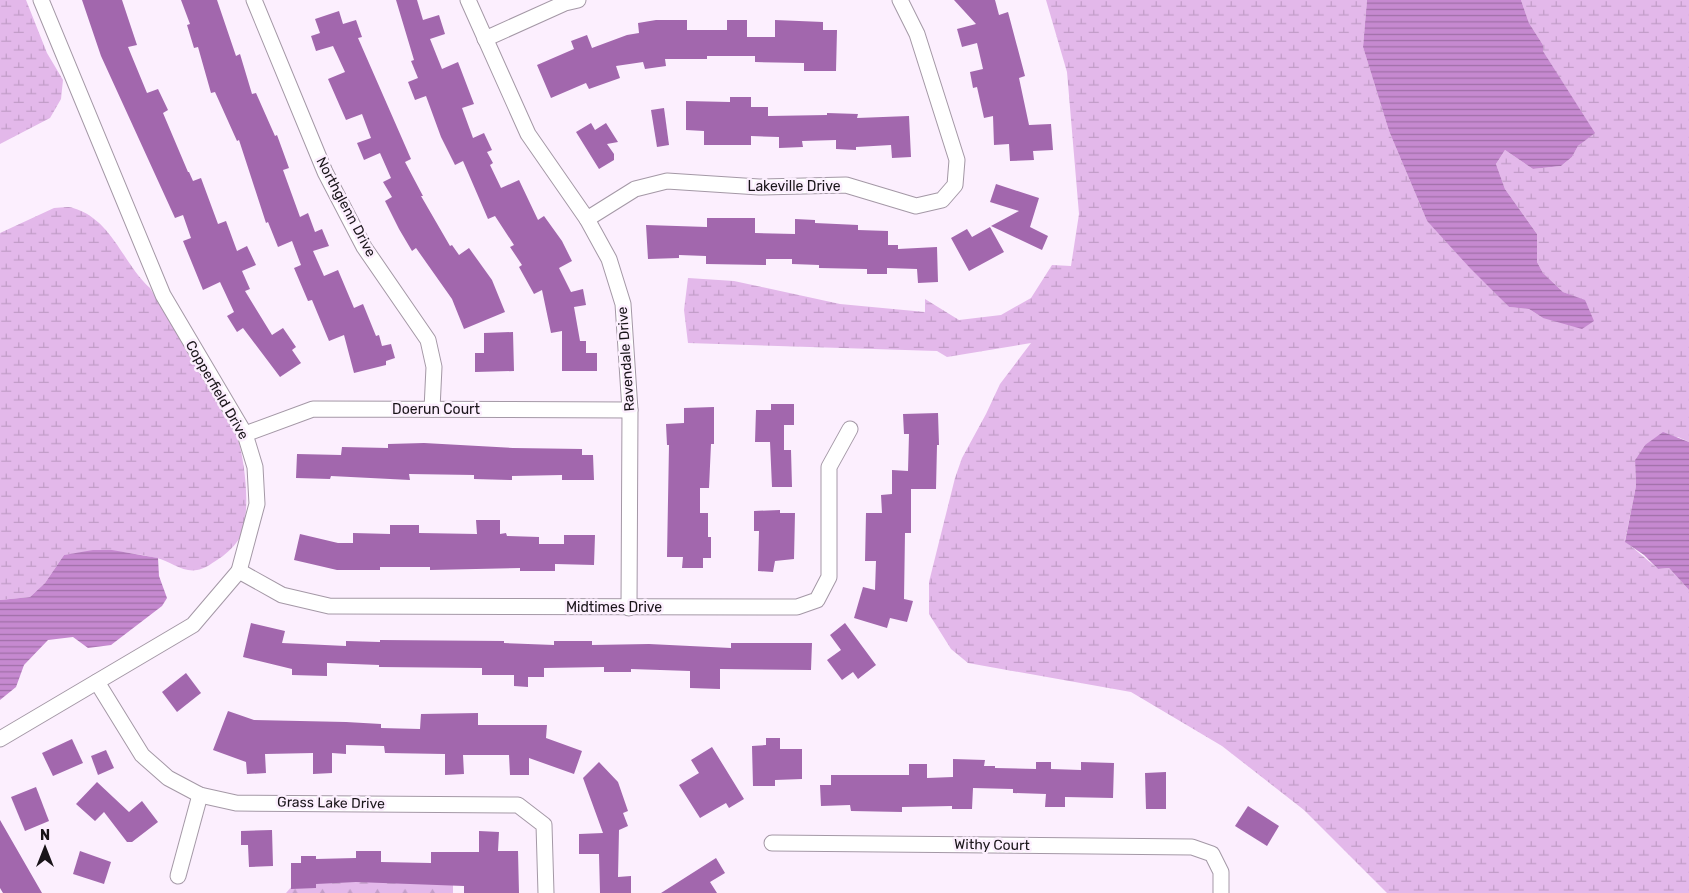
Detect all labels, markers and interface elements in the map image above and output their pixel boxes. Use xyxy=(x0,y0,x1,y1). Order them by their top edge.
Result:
street label: Northglenn Drive xyxy=(312,154,380,260)
street label: Lakeville Drive xyxy=(748,178,841,195)
street label: Ravendale Drive xyxy=(614,306,638,412)
street label: Copperfield Drive xyxy=(182,337,252,443)
street label: Doerun Court xyxy=(392,401,480,418)
street label: Midtimes Drive xyxy=(566,599,662,616)
street label: Grass Lake Drive xyxy=(277,794,385,812)
north arrow xyxy=(20,823,70,873)
text: N xyxy=(40,827,50,844)
street label: Withy Court xyxy=(954,836,1031,854)

